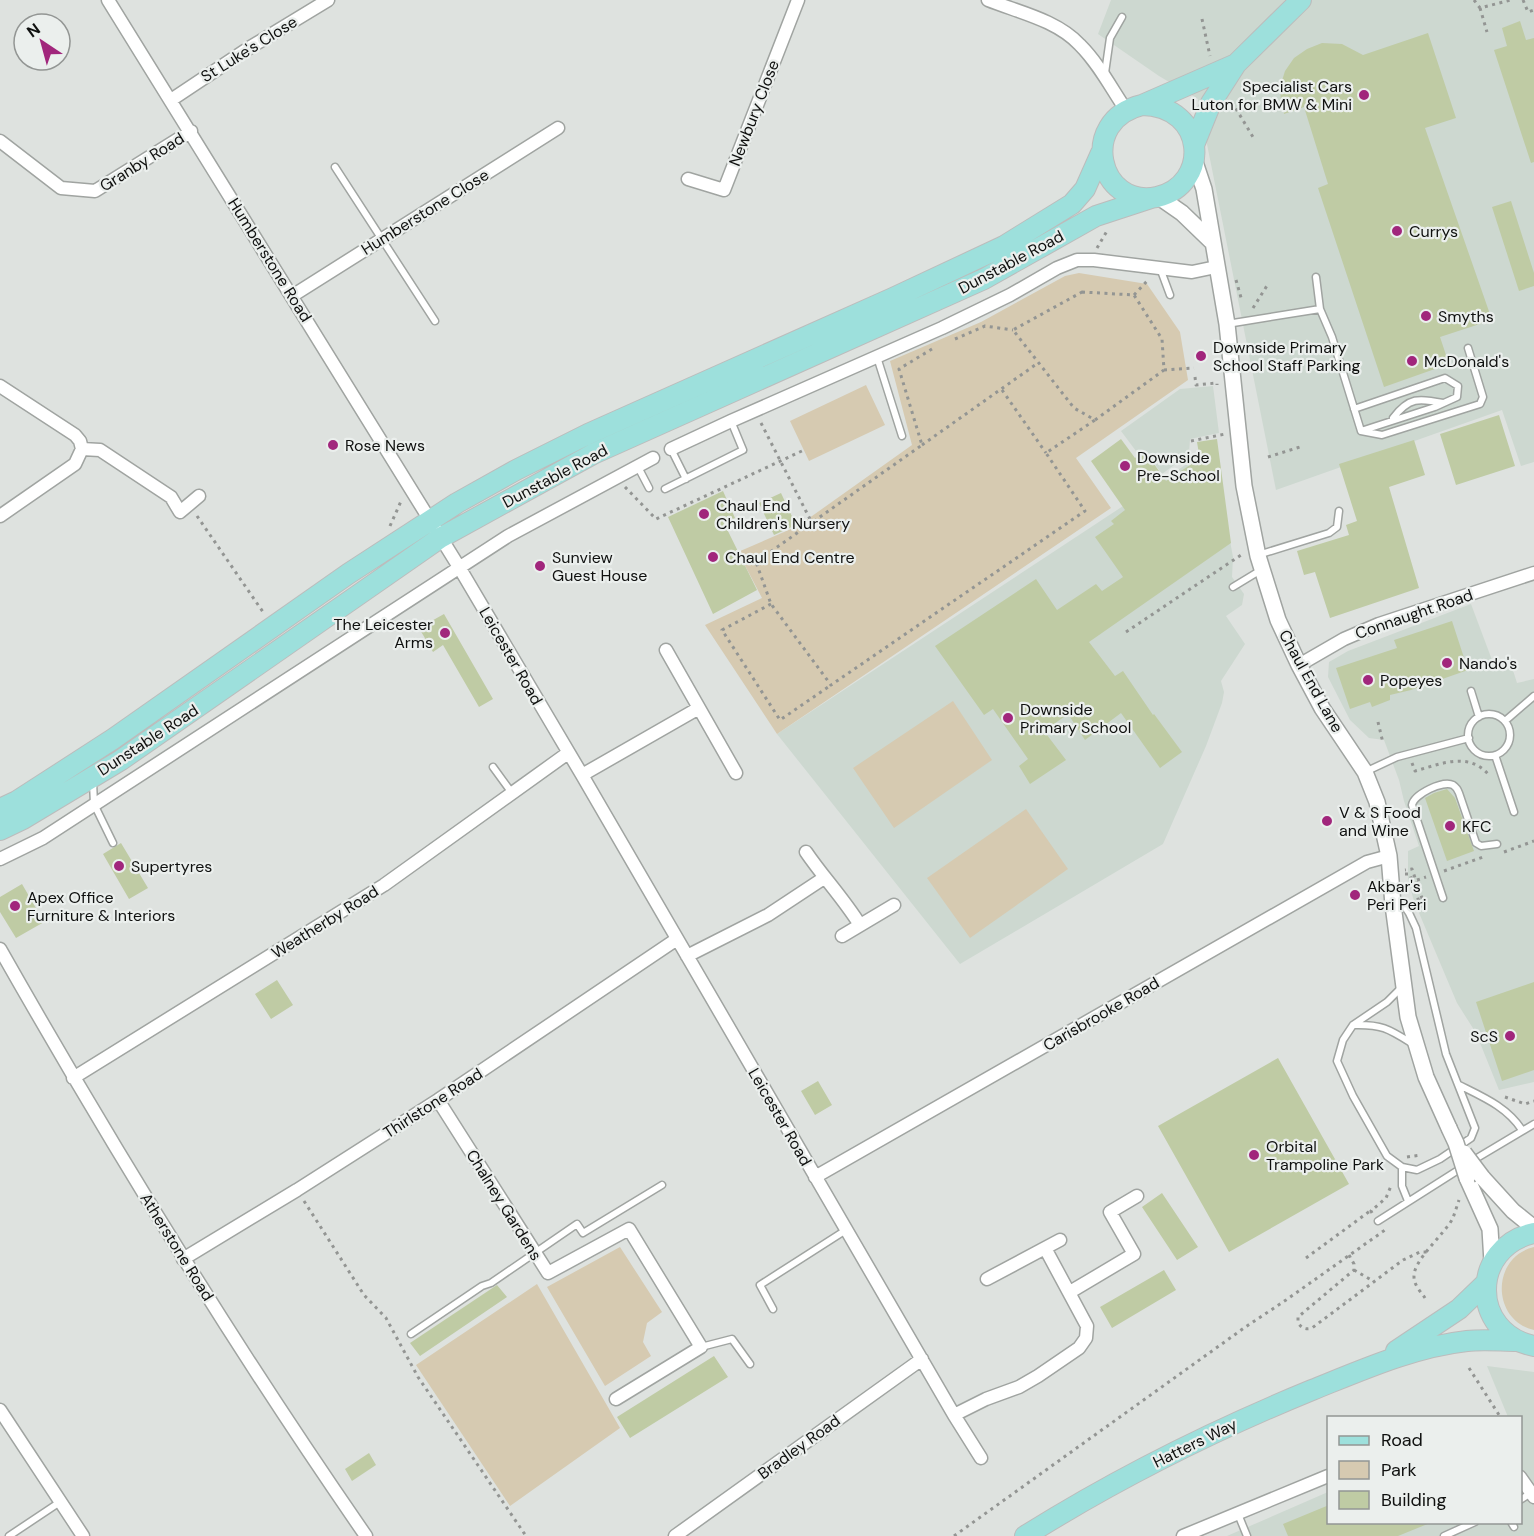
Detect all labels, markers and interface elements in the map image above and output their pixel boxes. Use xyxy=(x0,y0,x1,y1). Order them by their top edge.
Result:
street label: St Luke's Close xyxy=(197,11,301,87)
north arrow xyxy=(12,12,72,72)
text: N xyxy=(23,18,44,42)
street label: Newbury Close xyxy=(724,57,784,169)
place label: Specialist Cars Luton for BMW & Mini xyxy=(1191,76,1352,115)
marker: Specialist Cars Luton for BMW & Mini xyxy=(1357,88,1371,102)
street label: Granby Road xyxy=(96,128,188,196)
street label: Humberstone Close xyxy=(357,164,493,260)
street label: Humberstone Road xyxy=(223,194,317,326)
place label: Currys xyxy=(1409,221,1458,242)
marker: Currys xyxy=(1390,224,1404,238)
street label: Dunstable Road xyxy=(955,225,1067,299)
place label: Smyths xyxy=(1438,306,1494,327)
marker: Smyths xyxy=(1419,309,1433,323)
place label: Downside Primary School Staff Parking xyxy=(1213,337,1360,376)
marker: Downside Primary School Staff Parking xyxy=(1194,349,1208,363)
place label: McDonald's xyxy=(1424,351,1509,372)
marker: McDonald's xyxy=(1405,354,1419,368)
place label: Rose News xyxy=(345,435,425,456)
marker: Rose News xyxy=(326,438,340,452)
street label: Dunstable Road xyxy=(499,439,611,513)
place label: Downside Pre-School xyxy=(1137,447,1220,486)
marker: Downside Pre-School xyxy=(1118,459,1132,473)
place label: Chaul End Children's Nursery xyxy=(716,495,850,534)
marker: Chaul End Children's Nursery xyxy=(697,507,711,521)
place label: Sunview Guest House xyxy=(552,547,647,586)
place label: Chaul End Centre xyxy=(725,547,855,568)
marker: Chaul End Centre xyxy=(706,550,720,564)
marker: Sunview Guest House xyxy=(533,559,547,573)
street label: Connaught Road xyxy=(1352,584,1476,644)
street label: Leicester Road xyxy=(475,603,547,709)
place label: The Leicester Arms xyxy=(333,614,433,653)
marker: The Leicester Arms xyxy=(438,626,452,640)
street label: Chaul End Lane xyxy=(1274,626,1348,736)
place label: Nando's xyxy=(1459,653,1517,674)
marker: Nando's xyxy=(1440,656,1454,670)
place label: Popeyes xyxy=(1380,670,1442,691)
marker: Popeyes xyxy=(1361,673,1375,687)
place label: Downside Primary School xyxy=(1020,699,1131,738)
street label: Dunstable Road xyxy=(94,700,202,780)
marker: Downside Primary School xyxy=(1001,711,1015,725)
place label: V & S Food and Wine xyxy=(1339,802,1421,841)
marker: V & S Food and Wine xyxy=(1320,814,1334,828)
place label: KFC xyxy=(1462,816,1491,837)
marker: KFC xyxy=(1443,819,1457,833)
place label: Supertyres xyxy=(131,856,212,877)
marker: Supertyres xyxy=(112,859,126,873)
place label: Akbar's Peri Peri xyxy=(1367,876,1427,915)
street label: Weatherby Road xyxy=(267,881,383,963)
place label: Apex Office Furniture & Interiors xyxy=(27,887,175,926)
marker: Akbar's Peri Peri xyxy=(1348,888,1362,902)
marker: Apex Office Furniture & Interiors xyxy=(8,899,22,913)
street label: Carisbrooke Road xyxy=(1039,972,1163,1056)
place label: ScS xyxy=(1470,1026,1498,1047)
marker: ScS xyxy=(1503,1029,1517,1043)
street label: Thirlstone Road xyxy=(379,1063,487,1143)
street label: Leicester Road xyxy=(744,1064,816,1170)
place label: Orbital Trampoline Park xyxy=(1266,1136,1384,1175)
street label: Chalney Gardens xyxy=(461,1146,547,1264)
marker: Orbital Trampoline Park xyxy=(1247,1148,1261,1162)
street label: Atherstone Road xyxy=(135,1189,219,1305)
street label: Bradley Road xyxy=(754,1410,844,1484)
street label: Hatters Way xyxy=(1149,1414,1241,1472)
legend xyxy=(1327,1416,1522,1524)
text: Road xyxy=(1381,1428,1423,1452)
text: Park xyxy=(1381,1458,1417,1482)
text: Building xyxy=(1381,1488,1446,1512)

